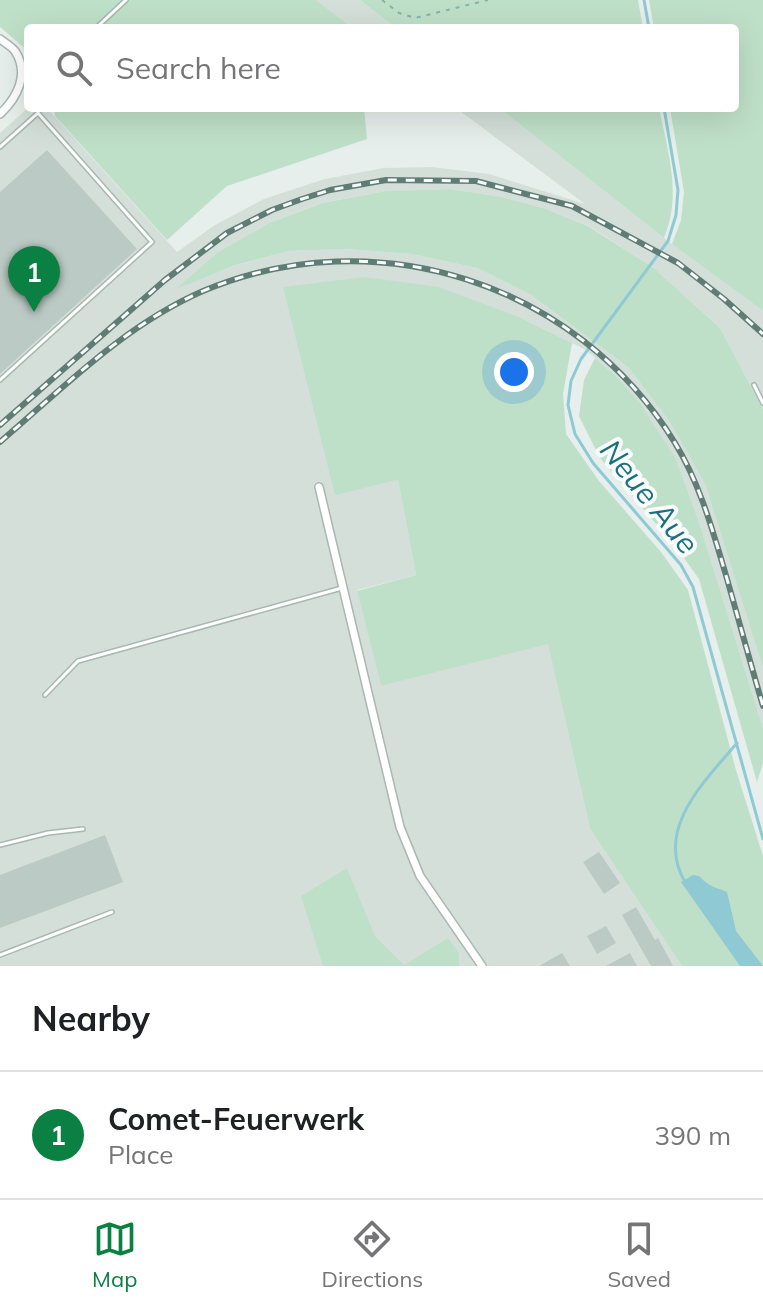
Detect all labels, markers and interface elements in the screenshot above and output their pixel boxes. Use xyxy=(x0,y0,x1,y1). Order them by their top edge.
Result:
search box xyxy=(24,24,739,112)
icon: search xyxy=(52,46,96,90)
text: Search here xyxy=(116,49,281,87)
pin: 1 xyxy=(8,246,60,312)
your location xyxy=(494,352,534,392)
water label: Neue Aue xyxy=(592,432,707,561)
text: Nearby xyxy=(32,997,150,1040)
text: Comet-Feuerwerk xyxy=(108,1100,364,1138)
text: 1 xyxy=(50,1119,66,1152)
text: 390 m xyxy=(655,1119,731,1152)
text: Place xyxy=(108,1138,173,1171)
tab: Map xyxy=(92,1217,137,1293)
tab: Directions xyxy=(322,1217,423,1293)
tab: Saved xyxy=(607,1217,671,1293)

